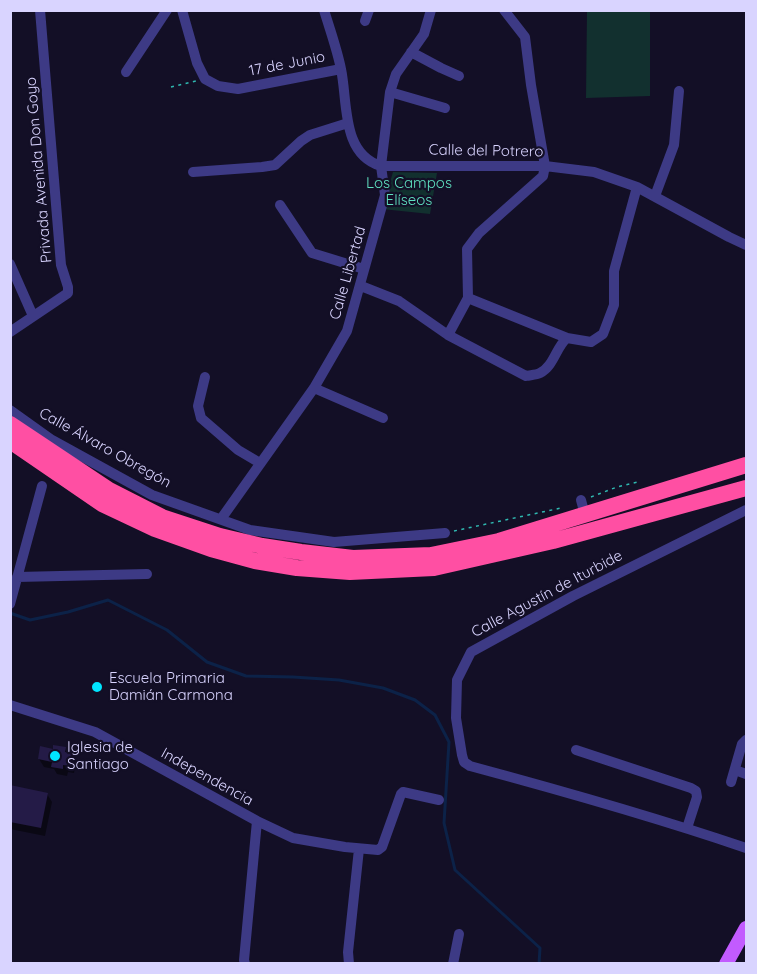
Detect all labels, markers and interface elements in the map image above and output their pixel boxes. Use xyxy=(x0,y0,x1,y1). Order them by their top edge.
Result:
street label: 17 de Junio xyxy=(247,48,327,80)
street label: Privada Avenida Don Goyo xyxy=(22,76,56,264)
street label: Calle del Potrero xyxy=(429,141,543,161)
park label: Los Campos Elíseos xyxy=(366,174,452,209)
street label: Calle Libertad xyxy=(326,224,370,322)
street label: Calle Álvaro Obregón xyxy=(36,404,174,492)
street label: Calle Agustín de Iturbide xyxy=(468,547,626,641)
place label: Escuela Primaria Damián Carmona xyxy=(109,669,233,704)
marker: Escuela Primaria Damián Carmona xyxy=(90,680,104,694)
place label: Iglesia de Santiago xyxy=(67,738,133,773)
street label: Independencia xyxy=(158,744,256,810)
marker: Iglesia de Santiago xyxy=(48,749,62,763)

